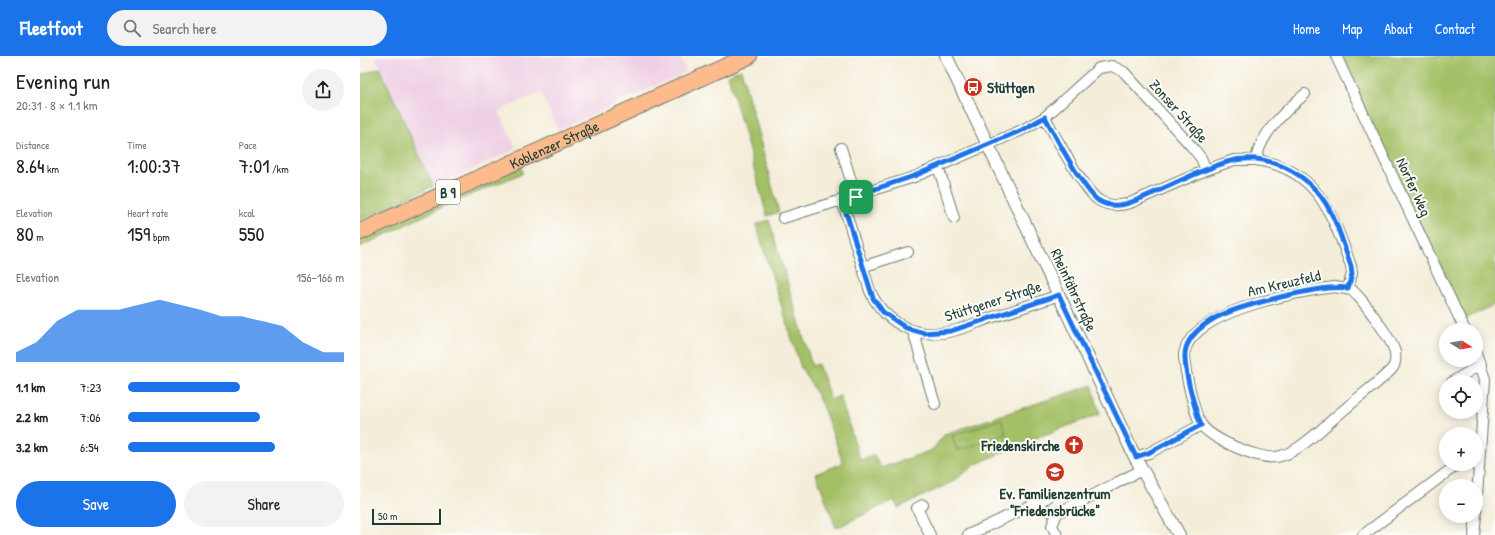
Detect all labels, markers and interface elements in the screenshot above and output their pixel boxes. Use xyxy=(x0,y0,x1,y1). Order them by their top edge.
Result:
search box xyxy=(107,10,387,46)
text: Fleetfoot xyxy=(20,15,83,41)
icon: search xyxy=(121,17,143,39)
text: Search here xyxy=(153,18,217,39)
text: Home xyxy=(1293,19,1320,38)
text: Map xyxy=(1342,19,1362,38)
text: About xyxy=(1384,19,1413,38)
text: Contact xyxy=(1435,19,1475,38)
text: Evening run xyxy=(16,66,110,96)
button: share xyxy=(302,69,344,111)
street label: Zonser Straße xyxy=(1145,75,1213,147)
bus stop icon: Stüttgen xyxy=(962,76,984,98)
place label: Stüttgen xyxy=(987,77,1035,99)
text: 20:31 · 8 × 1.1 km xyxy=(16,96,97,114)
street label: Koblenzer Straße xyxy=(506,115,602,174)
text: Distance xyxy=(16,138,50,152)
text: Time xyxy=(127,138,147,152)
text: Pace xyxy=(239,138,257,152)
text: 8.64 xyxy=(16,152,44,179)
text: 1:00:37 xyxy=(127,152,181,179)
text: 7:01 xyxy=(239,152,269,179)
street label: Norfer Weg xyxy=(1391,154,1437,220)
text: km xyxy=(44,162,59,176)
text: /km xyxy=(269,162,289,176)
road number: B 9 xyxy=(436,180,460,204)
pin xyxy=(839,180,873,214)
icon: arrive xyxy=(845,186,867,208)
text: Elevation xyxy=(16,206,53,220)
text: Heart rate xyxy=(127,206,168,220)
text: kcal xyxy=(239,206,255,220)
text: 80 xyxy=(16,220,34,247)
text: 159 xyxy=(127,220,150,247)
text: 550 xyxy=(239,220,265,247)
text: m xyxy=(34,230,44,244)
text: bpm xyxy=(150,230,170,244)
street label: Rheinfährstraße xyxy=(1046,245,1102,335)
street label: Am Kreuzfeld xyxy=(1245,264,1323,302)
text: Elevation xyxy=(16,268,59,286)
text: 156–166 m xyxy=(296,268,344,286)
street label: Stüttgener Straße xyxy=(942,275,1044,327)
north arrow xyxy=(1439,323,1483,367)
map controls xyxy=(1439,323,1483,523)
button: locate xyxy=(1439,375,1483,419)
text: 1.1 km xyxy=(16,378,45,396)
text: 7:23 xyxy=(80,378,101,396)
text: 2.2 km xyxy=(16,408,48,426)
text: 7:06 xyxy=(80,408,100,426)
button: + xyxy=(1439,427,1483,471)
church icon: Friedenskirche xyxy=(1063,434,1085,456)
place label: Friedenskirche xyxy=(980,435,1060,456)
text: 3.2 km xyxy=(16,438,48,456)
text: 6:54 xyxy=(80,438,99,456)
school or university icon: Ev. Familienzentrum "Friedensbrücke" xyxy=(1044,461,1066,483)
button: − xyxy=(1439,479,1483,523)
button: Save xyxy=(16,481,176,527)
button: Share xyxy=(184,481,344,527)
place label: Ev. Familienzentrum "Friedensbrücke" xyxy=(1000,483,1110,521)
scale bar xyxy=(372,507,441,526)
text: 50 m xyxy=(378,509,398,523)

